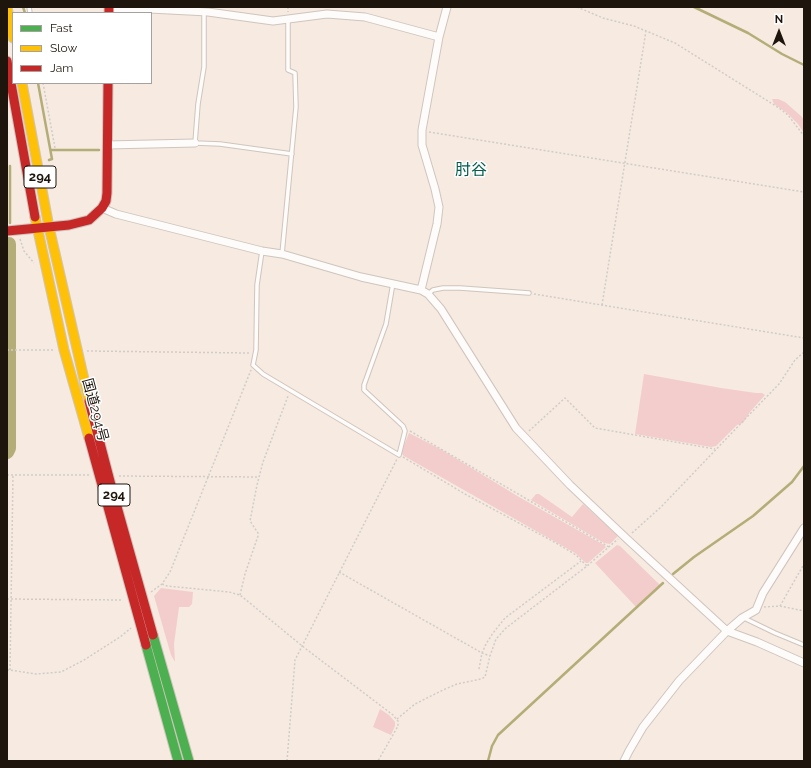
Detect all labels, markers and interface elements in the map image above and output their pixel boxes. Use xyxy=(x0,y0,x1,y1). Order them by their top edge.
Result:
legend xyxy=(12,12,152,84)
north arrow xyxy=(759,12,799,52)
text: N xyxy=(775,13,783,26)
text: Fast xyxy=(50,21,73,35)
text: Slow xyxy=(50,41,77,55)
text: Jam xyxy=(50,61,73,75)
district label: 肘谷 xyxy=(455,160,487,180)
road number: 294 xyxy=(24,166,56,188)
street label: 国道294号 xyxy=(78,376,112,444)
road number: 294 xyxy=(98,484,130,506)

